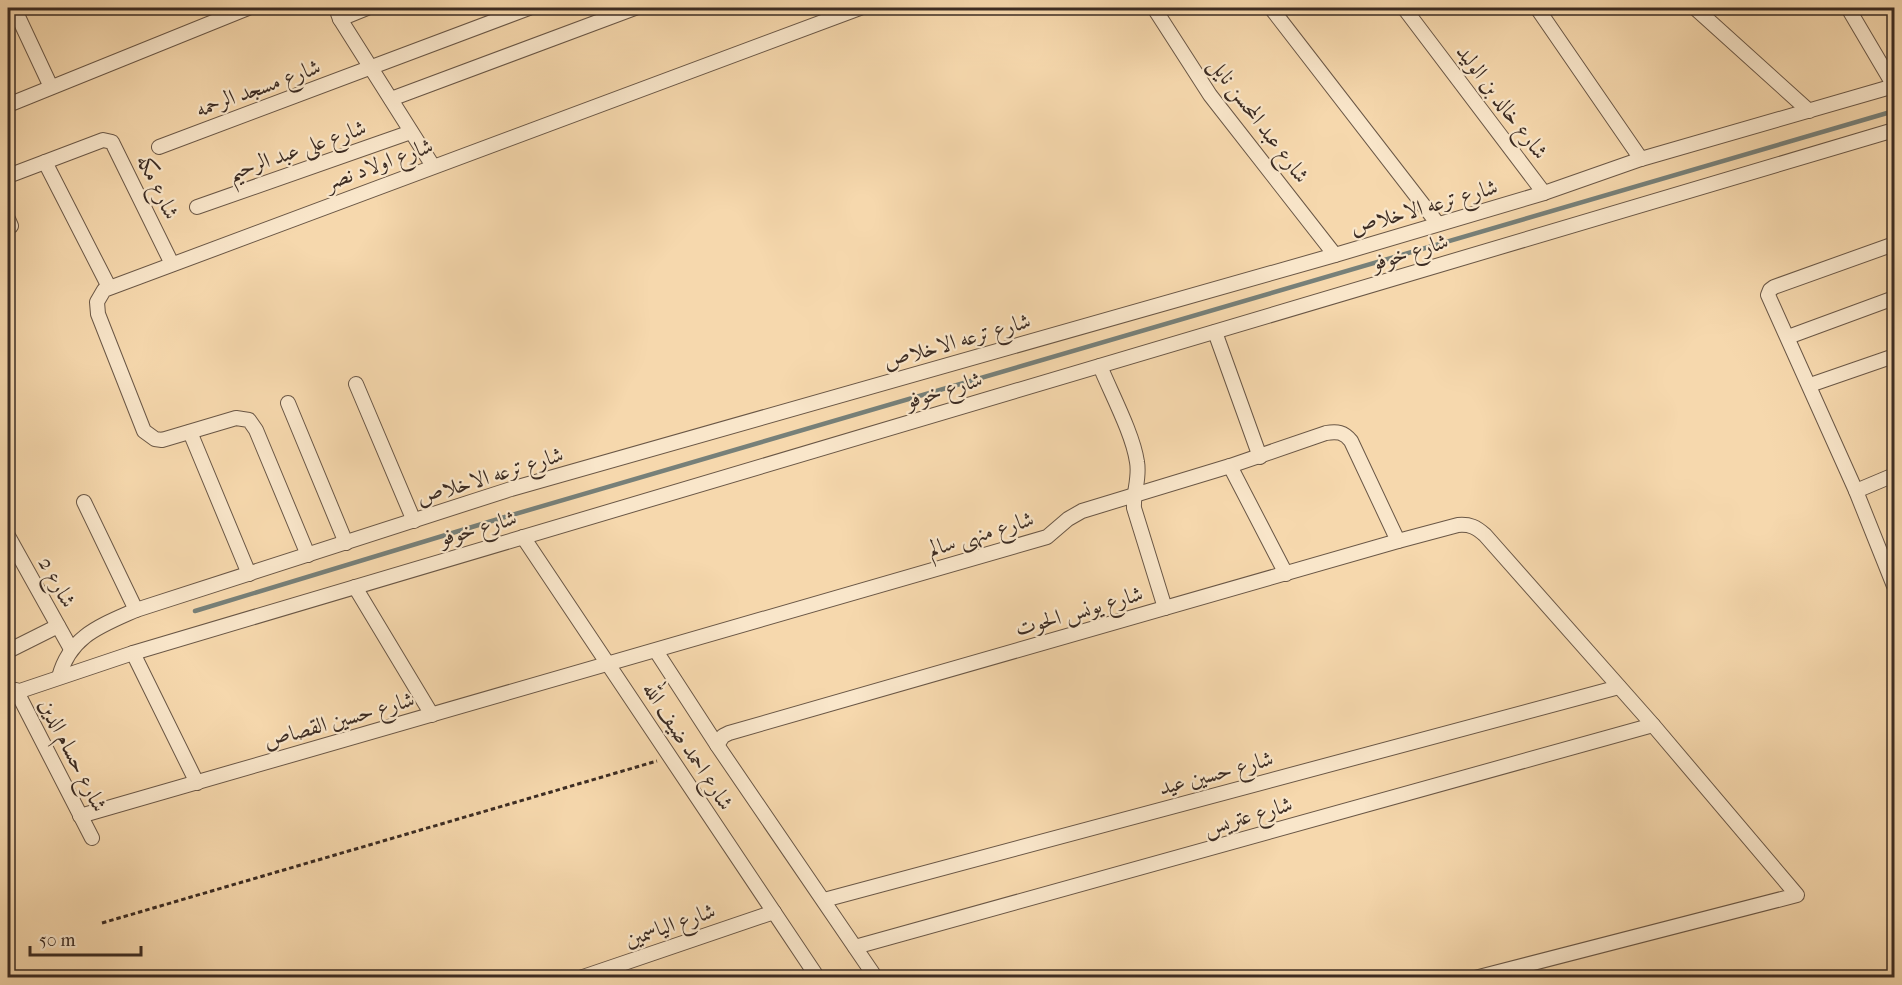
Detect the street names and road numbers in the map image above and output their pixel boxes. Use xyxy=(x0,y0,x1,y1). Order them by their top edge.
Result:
street label: شارع خالد بن الوليد xyxy=(1446,40,1554,167)
street label: شارع عبد المحسن نايل xyxy=(1199,52,1315,191)
street label: شارع مسجد الرحمه xyxy=(192,53,326,127)
street label: شارع على عبد الرحيم xyxy=(224,114,372,193)
street label: شارع اولاد نصر xyxy=(320,132,438,201)
street label: شارع مكه xyxy=(127,150,185,226)
street label: شارع ترعه الاخلاص xyxy=(1347,174,1502,245)
street label: شارع خوفو xyxy=(1367,228,1453,281)
street label: شارع ترعه الاخلاص xyxy=(880,308,1035,379)
street label: شارع خوفو xyxy=(901,366,987,419)
street label: شارع ترعه الاخلاص xyxy=(413,441,568,515)
street label: شارع خوفو xyxy=(435,505,521,557)
street label: شارع منهى سالم xyxy=(925,506,1039,568)
street label: شارع 2 xyxy=(28,552,82,614)
street label: شارع يونس الحوت xyxy=(1012,580,1147,646)
street label: شارع احمد ضيف الله xyxy=(633,674,743,818)
street label: شارع حسين القصاص xyxy=(261,686,419,759)
street label: شارع حسام الدين xyxy=(28,694,113,819)
street label: شارع حسين عيد xyxy=(1156,745,1277,806)
street label: شارع عتريس xyxy=(1201,791,1297,846)
street label: شارع الياسمين xyxy=(621,897,720,957)

